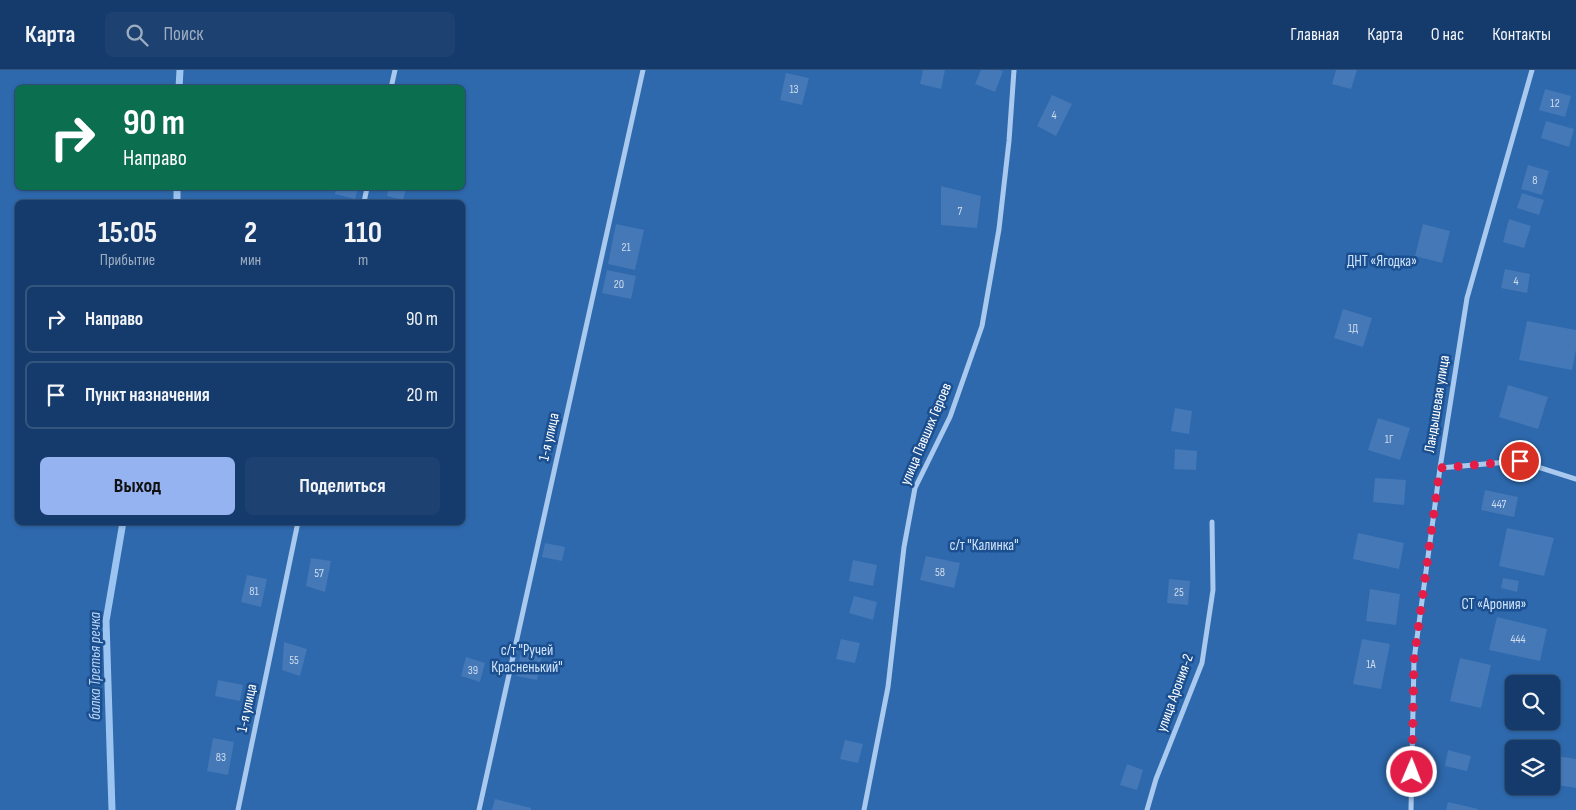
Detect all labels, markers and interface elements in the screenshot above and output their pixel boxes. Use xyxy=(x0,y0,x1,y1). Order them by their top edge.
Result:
search box xyxy=(105,12,455,57)
text: Карта xyxy=(25,20,75,49)
icon: search xyxy=(123,21,151,49)
text: Поиск xyxy=(163,23,204,46)
text: Главная xyxy=(1290,24,1339,45)
text: Карта xyxy=(1367,24,1403,45)
text: О нас xyxy=(1431,24,1464,45)
text: Контакты xyxy=(1492,24,1551,45)
house number: 13 xyxy=(789,82,799,97)
house number: 12 xyxy=(1550,96,1560,111)
text: 90 m xyxy=(123,102,185,145)
icon: right xyxy=(40,105,105,170)
house number: 4 xyxy=(1051,108,1057,123)
text: Направо xyxy=(123,145,187,172)
house number: 8 xyxy=(1532,173,1538,188)
house number: 7 xyxy=(958,204,963,219)
text: 15:05 xyxy=(98,215,157,251)
text: 2 xyxy=(244,215,257,251)
text: 110 xyxy=(344,215,382,251)
house number: 21 xyxy=(621,240,631,255)
text: Прибытие xyxy=(100,251,155,270)
text: мин xyxy=(240,251,261,270)
text: m xyxy=(358,251,368,270)
park label: ДНТ «Ягодка» xyxy=(1347,252,1417,271)
house number: 4 xyxy=(1513,274,1519,289)
house number: 20 xyxy=(614,277,624,292)
icon: right xyxy=(42,305,70,333)
text: Направо xyxy=(85,308,143,331)
text: 90 m xyxy=(406,308,438,331)
house number: 1Д xyxy=(1348,321,1358,336)
street label: Ландышевая улица xyxy=(1420,354,1454,454)
street label: улица Павших Героев xyxy=(896,380,956,488)
icon: arrive xyxy=(42,381,70,409)
text: Пункт назначения xyxy=(85,384,210,407)
text: 20 m xyxy=(406,384,438,407)
street label: 1-я улица xyxy=(534,411,564,463)
house number: 1Г xyxy=(1385,432,1394,447)
pin xyxy=(1499,440,1541,482)
icon: arrive xyxy=(1506,447,1534,475)
button: Выход xyxy=(40,457,235,515)
button: Поделиться xyxy=(245,457,440,515)
house number: 447 xyxy=(1492,497,1507,512)
park label: с/т "Калинка" xyxy=(949,536,1019,555)
house number: 58 xyxy=(935,565,945,580)
house number: 57 xyxy=(314,566,324,581)
house number: 81 xyxy=(249,584,260,599)
house number: 25 xyxy=(1174,585,1184,600)
park label: СТ «Арония» xyxy=(1461,595,1527,614)
water label: балка Третья речка xyxy=(86,611,105,720)
house number: 444 xyxy=(1510,632,1526,647)
park label: с/т "Ручей Красненький" xyxy=(491,641,563,677)
street label: улица Арония-2 xyxy=(1152,651,1198,735)
house number: 55 xyxy=(289,653,299,668)
house number: 1А xyxy=(1366,657,1377,672)
house number: 39 xyxy=(468,663,478,678)
map controls xyxy=(1505,675,1560,795)
button: search xyxy=(1505,675,1560,730)
street label: 1-я улица xyxy=(233,682,261,734)
button: layers xyxy=(1505,740,1560,795)
position arrow xyxy=(1385,745,1437,797)
house number: 83 xyxy=(216,750,226,765)

